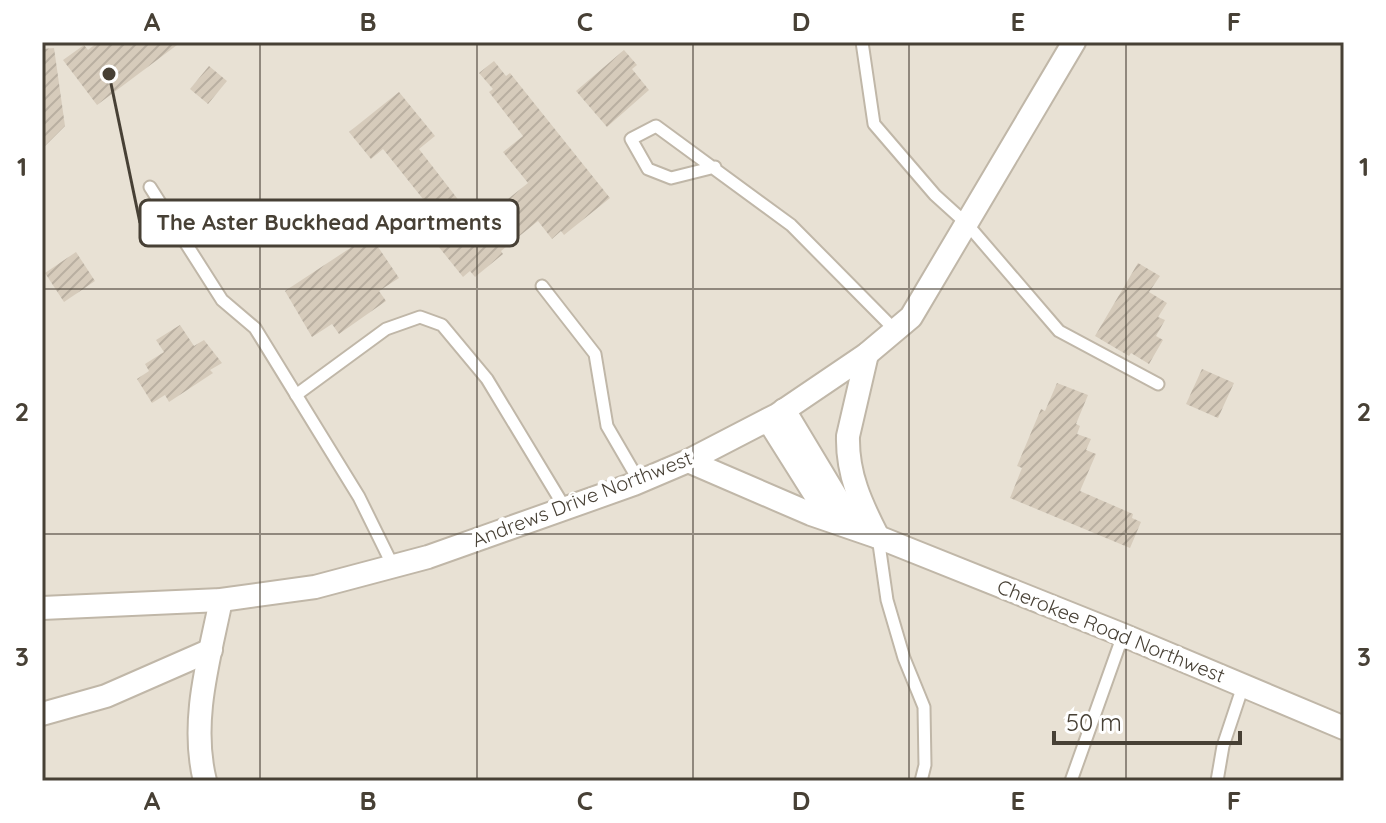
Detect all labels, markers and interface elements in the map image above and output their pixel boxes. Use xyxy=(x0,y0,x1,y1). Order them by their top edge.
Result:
text: A xyxy=(144,5,161,38)
text: B xyxy=(359,5,377,38)
text: C xyxy=(577,5,593,38)
text: D xyxy=(792,5,810,38)
text: E xyxy=(1011,5,1025,38)
text: F xyxy=(1227,5,1241,38)
text: 1 xyxy=(17,150,27,183)
text: 1 xyxy=(1359,150,1369,183)
callout: The Aster Buckhead Apartments xyxy=(140,200,518,246)
text: The Aster Buckhead Apartments xyxy=(156,208,502,236)
text: 2 xyxy=(15,395,29,428)
text: 2 xyxy=(1357,395,1371,428)
street label: Andrews Drive Northwest xyxy=(468,445,696,552)
street label: Cherokee Road Northwest xyxy=(994,573,1229,688)
text: 3 xyxy=(15,640,29,673)
text: 3 xyxy=(1357,640,1371,673)
scale bar xyxy=(1054,695,1240,745)
text: 50 m xyxy=(1066,707,1122,737)
text: A xyxy=(144,784,161,817)
text: B xyxy=(359,784,377,817)
text: C xyxy=(577,784,593,817)
text: D xyxy=(792,784,810,817)
text: E xyxy=(1011,784,1025,817)
text: F xyxy=(1227,784,1241,817)

